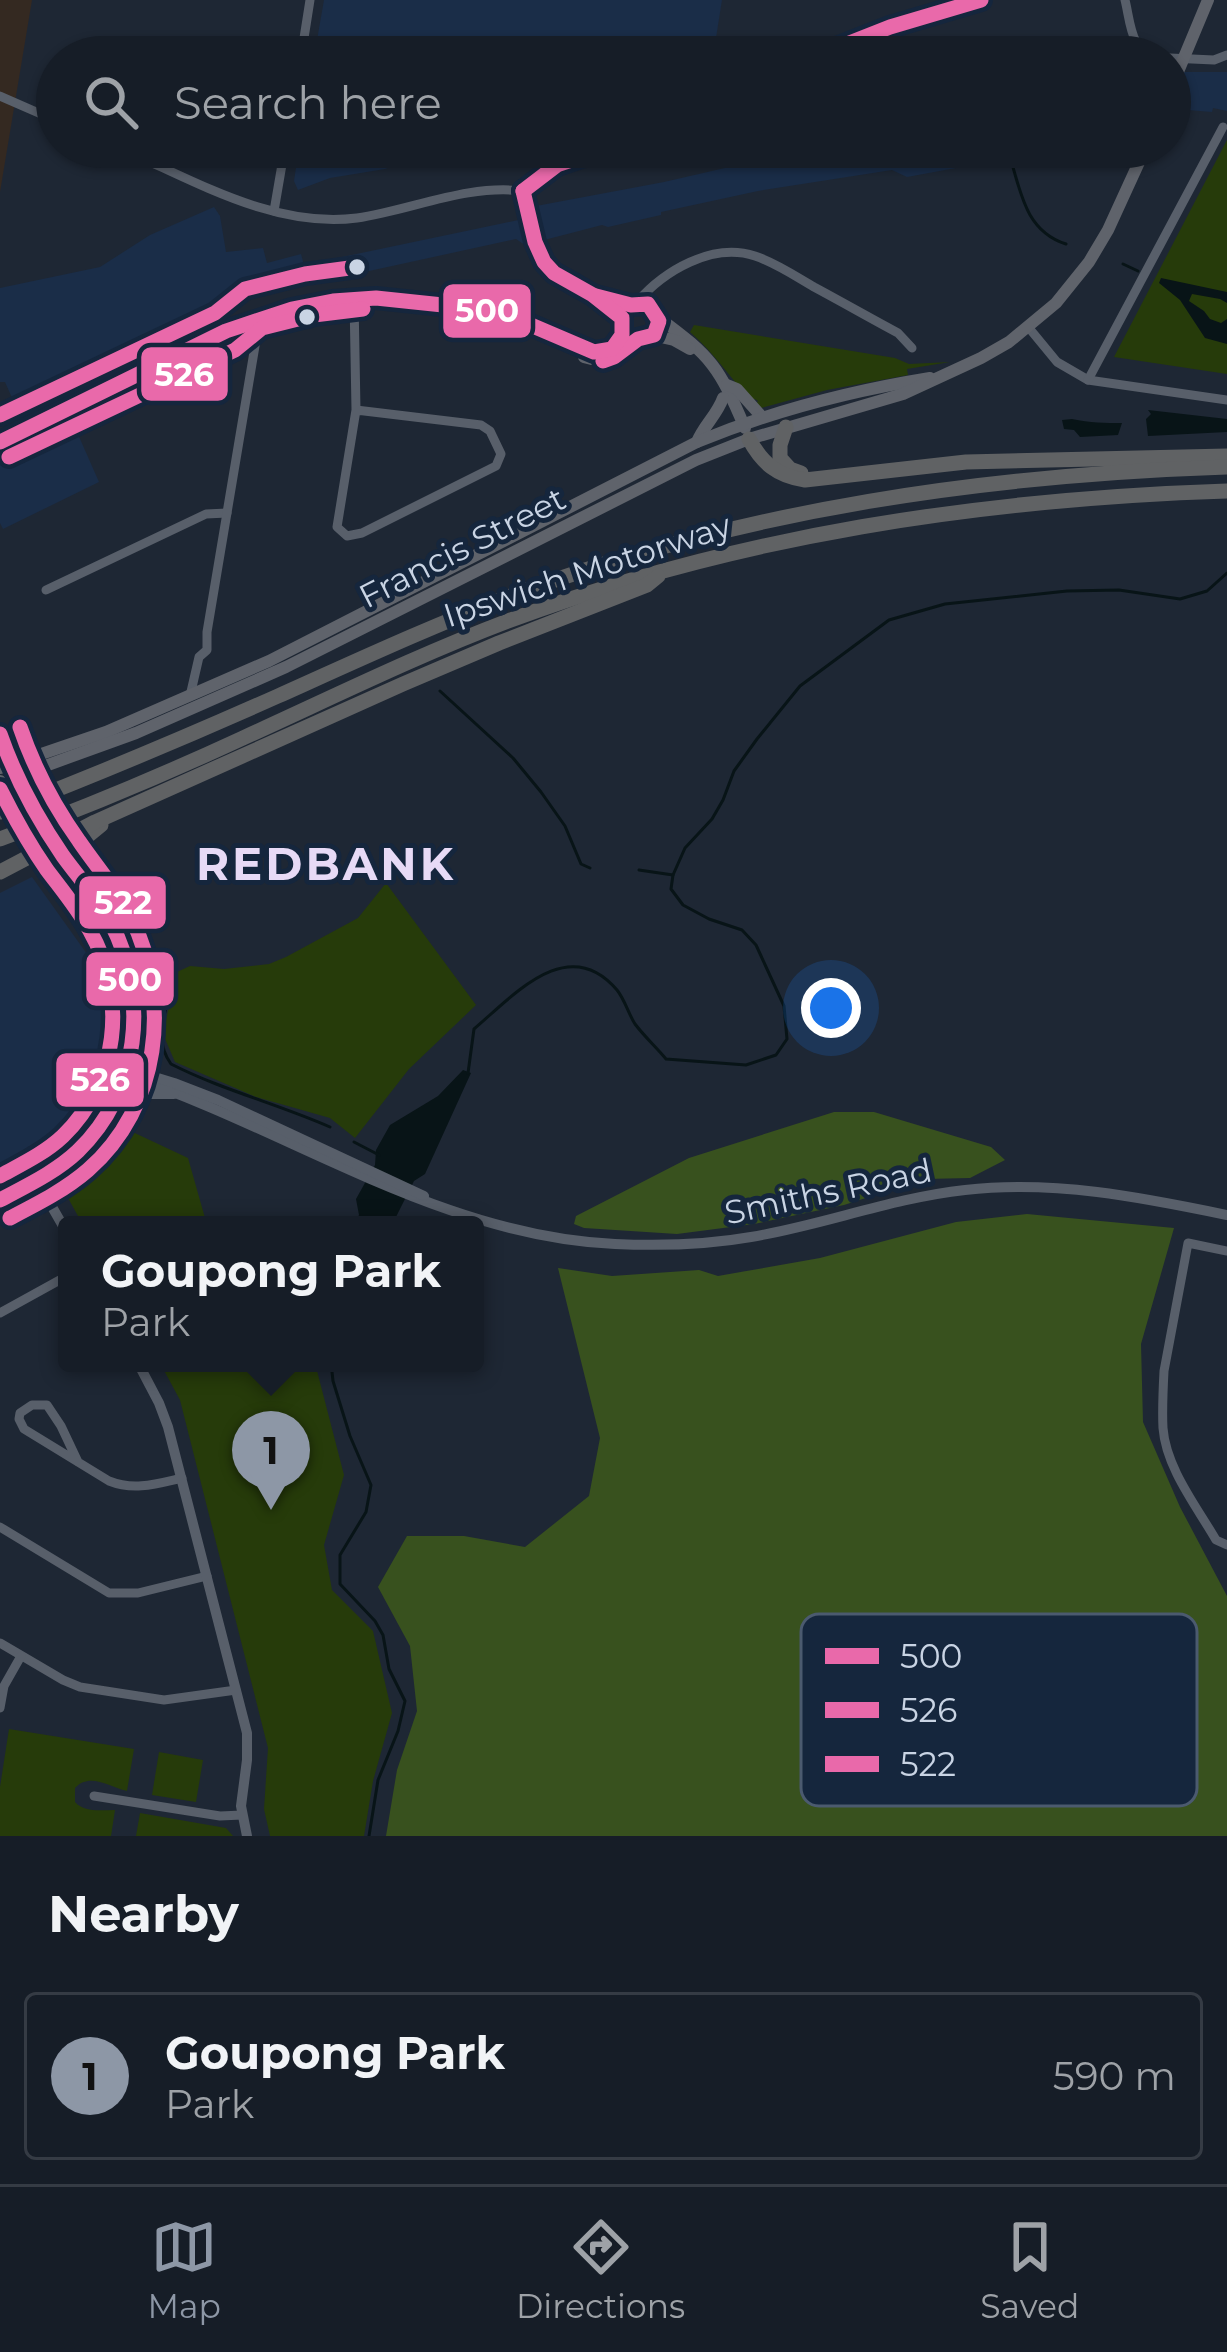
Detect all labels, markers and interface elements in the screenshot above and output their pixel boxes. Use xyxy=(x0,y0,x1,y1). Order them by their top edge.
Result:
search box xyxy=(36,36,1191,168)
icon: search xyxy=(78,69,144,135)
text: Search here xyxy=(174,75,442,130)
unlabelled marker xyxy=(346,256,368,278)
line badge: 500 xyxy=(441,282,533,340)
text: 500 xyxy=(455,290,519,330)
unlabelled marker xyxy=(296,306,318,328)
line badge: 526 xyxy=(139,345,230,403)
text: 526 xyxy=(154,354,214,394)
street label: Francis Street xyxy=(352,478,572,616)
street label: Ipswich Motorway xyxy=(438,505,736,635)
district label: REDBANK xyxy=(196,836,456,891)
line badge: 522 xyxy=(77,874,168,931)
text: 522 xyxy=(94,882,152,922)
line badge: 500 xyxy=(84,950,176,1008)
text: 500 xyxy=(98,959,162,999)
your location xyxy=(801,978,861,1038)
line badge: 526 xyxy=(54,1051,146,1109)
text: 526 xyxy=(70,1059,130,1099)
street label: Smiths Road xyxy=(721,1150,935,1232)
popup xyxy=(58,1216,484,1372)
text: Goupong Park xyxy=(101,1243,441,1298)
text: Park xyxy=(101,1298,190,1346)
pin: 1 xyxy=(232,1411,310,1510)
legend xyxy=(801,1614,1197,1806)
text: 500 xyxy=(900,1636,962,1676)
text: 526 xyxy=(900,1690,957,1730)
text: 522 xyxy=(900,1744,956,1784)
text: Nearby xyxy=(48,1883,239,1945)
text: Goupong Park xyxy=(165,2025,505,2080)
text: 1 xyxy=(82,2052,98,2100)
text: 590 m xyxy=(1053,2052,1176,2100)
text: Park xyxy=(165,2080,254,2128)
tab: Map xyxy=(148,2214,221,2326)
tab: Directions xyxy=(516,2214,685,2326)
tab: Saved xyxy=(980,2214,1079,2326)

